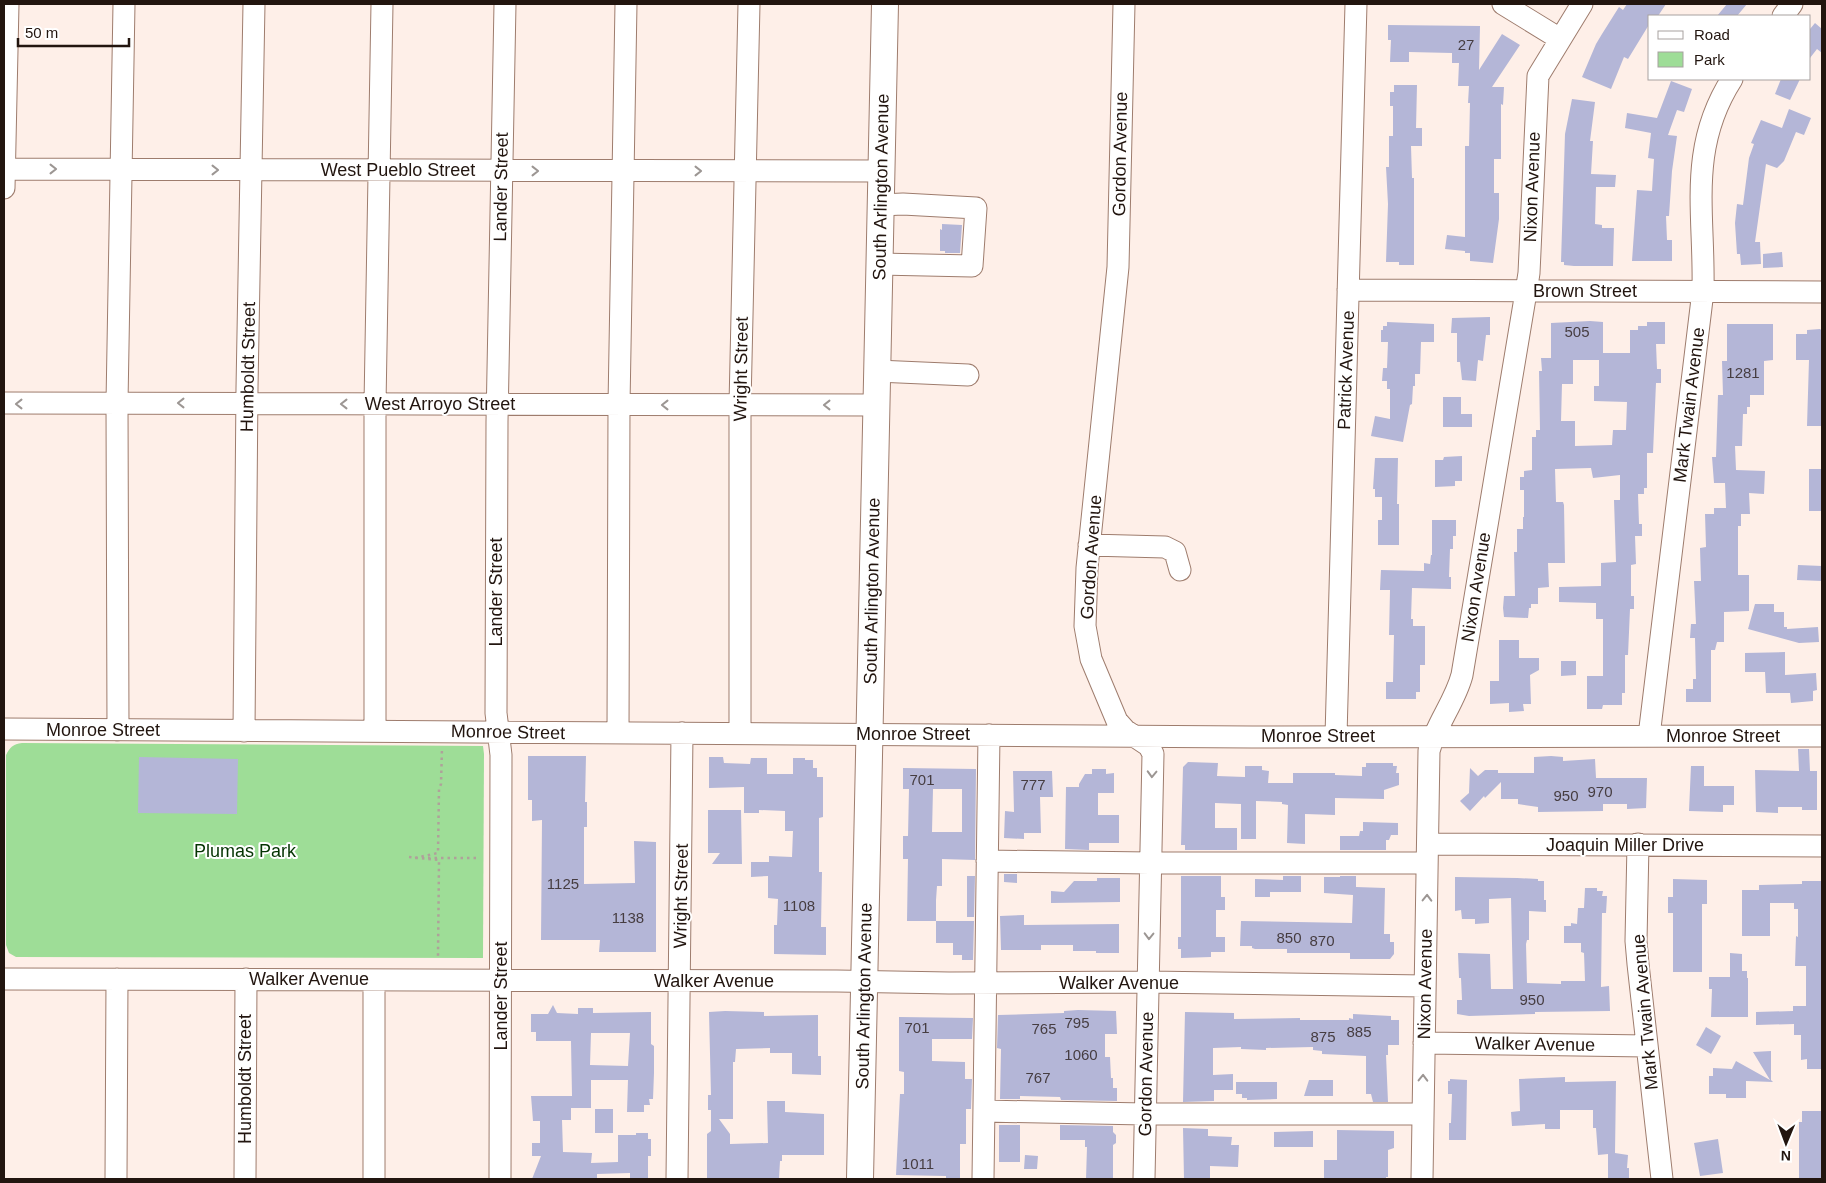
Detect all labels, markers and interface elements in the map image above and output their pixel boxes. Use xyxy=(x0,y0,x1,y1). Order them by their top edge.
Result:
scale bar xyxy=(18,15,129,47)
legend xyxy=(1648,15,1811,80)
text: 50 m xyxy=(25,24,58,41)
text: Road xyxy=(1694,26,1730,43)
house number: 27 xyxy=(1458,36,1474,53)
text: Park xyxy=(1694,51,1725,68)
street label: Gordon Avenue xyxy=(1109,91,1131,217)
street label: South Arlington Avenue xyxy=(869,93,893,281)
street label: Nixon Avenue xyxy=(1520,131,1544,243)
street label: Lander Street xyxy=(490,132,512,242)
street label: West Pueblo Street xyxy=(321,160,475,180)
one-way arrow xyxy=(49,164,57,175)
one-way arrow xyxy=(212,165,220,175)
one-way arrow xyxy=(532,165,540,176)
one-way arrow xyxy=(694,166,702,176)
street label: Brown Street xyxy=(1533,281,1637,301)
street label: Humboldt Street xyxy=(237,302,259,432)
street label: Patrick Avenue xyxy=(1334,310,1358,430)
street label: Wright Street xyxy=(730,316,752,422)
house number: 505 xyxy=(1564,323,1590,340)
street label: Mark Twain Avenue xyxy=(1670,326,1708,484)
house number: 1281 xyxy=(1726,364,1760,381)
street label: West Arroyo Street xyxy=(365,394,515,414)
one-way arrow xyxy=(177,398,184,408)
one-way arrow xyxy=(14,399,22,409)
one-way arrow xyxy=(339,399,347,409)
one-way arrow xyxy=(661,400,668,410)
one-way arrow xyxy=(823,400,831,410)
street label: Gordon Avenue xyxy=(1077,494,1105,620)
street label: South Arlington Avenue xyxy=(860,497,884,685)
street label: Nixon Avenue xyxy=(1457,531,1495,643)
street label: Lander Street xyxy=(486,537,506,647)
street label: Monroe Street xyxy=(46,720,160,740)
street label: Monroe Street xyxy=(451,721,565,743)
street label: Monroe Street xyxy=(856,724,970,744)
street label: Monroe Street xyxy=(1261,726,1375,746)
street label: Monroe Street xyxy=(1666,726,1780,746)
one-way arrow xyxy=(1147,770,1158,778)
house number: 701 xyxy=(909,771,935,788)
house number: 777 xyxy=(1020,776,1046,793)
house number: 970 xyxy=(1587,783,1613,800)
house number: 950 xyxy=(1553,787,1579,804)
street label: Joaquin Miller Drive xyxy=(1546,835,1704,855)
park label: Plumas Park xyxy=(194,841,297,861)
street label: Wright Street xyxy=(670,843,692,949)
house number: 1125 xyxy=(547,875,579,892)
one-way arrow xyxy=(1422,894,1432,902)
house number: 1108 xyxy=(783,897,815,914)
street label: South Arlington Avenue xyxy=(852,902,876,1090)
house number: 1138 xyxy=(612,909,644,926)
street label: Nixon Avenue xyxy=(1414,928,1436,1040)
house number: 850 xyxy=(1276,929,1302,946)
house number: 870 xyxy=(1309,932,1335,949)
one-way arrow xyxy=(1144,933,1154,941)
street label: Mark Twain Avenue xyxy=(1628,933,1662,1091)
street label: Lander Street xyxy=(491,941,511,1051)
street label: Walker Avenue xyxy=(249,969,369,989)
street label: Walker Avenue xyxy=(654,971,774,991)
street label: Walker Avenue xyxy=(1059,973,1179,993)
house number: 950 xyxy=(1519,991,1545,1008)
street label: Gordon Avenue xyxy=(1135,1011,1157,1137)
street label: Humboldt Street xyxy=(235,1014,255,1144)
house number: 795 xyxy=(1064,1014,1090,1031)
house number: 701 xyxy=(904,1019,930,1036)
house number: 765 xyxy=(1031,1020,1057,1037)
house number: 885 xyxy=(1346,1023,1372,1040)
house number: 875 xyxy=(1310,1028,1336,1045)
street label: Walker Avenue xyxy=(1475,1033,1595,1055)
house number: 1060 xyxy=(1064,1046,1098,1063)
house number: 767 xyxy=(1025,1069,1051,1086)
one-way arrow xyxy=(1418,1074,1429,1082)
north arrow xyxy=(1761,1118,1811,1168)
text: N xyxy=(1781,1148,1791,1164)
house number: 1011 xyxy=(902,1155,934,1172)

